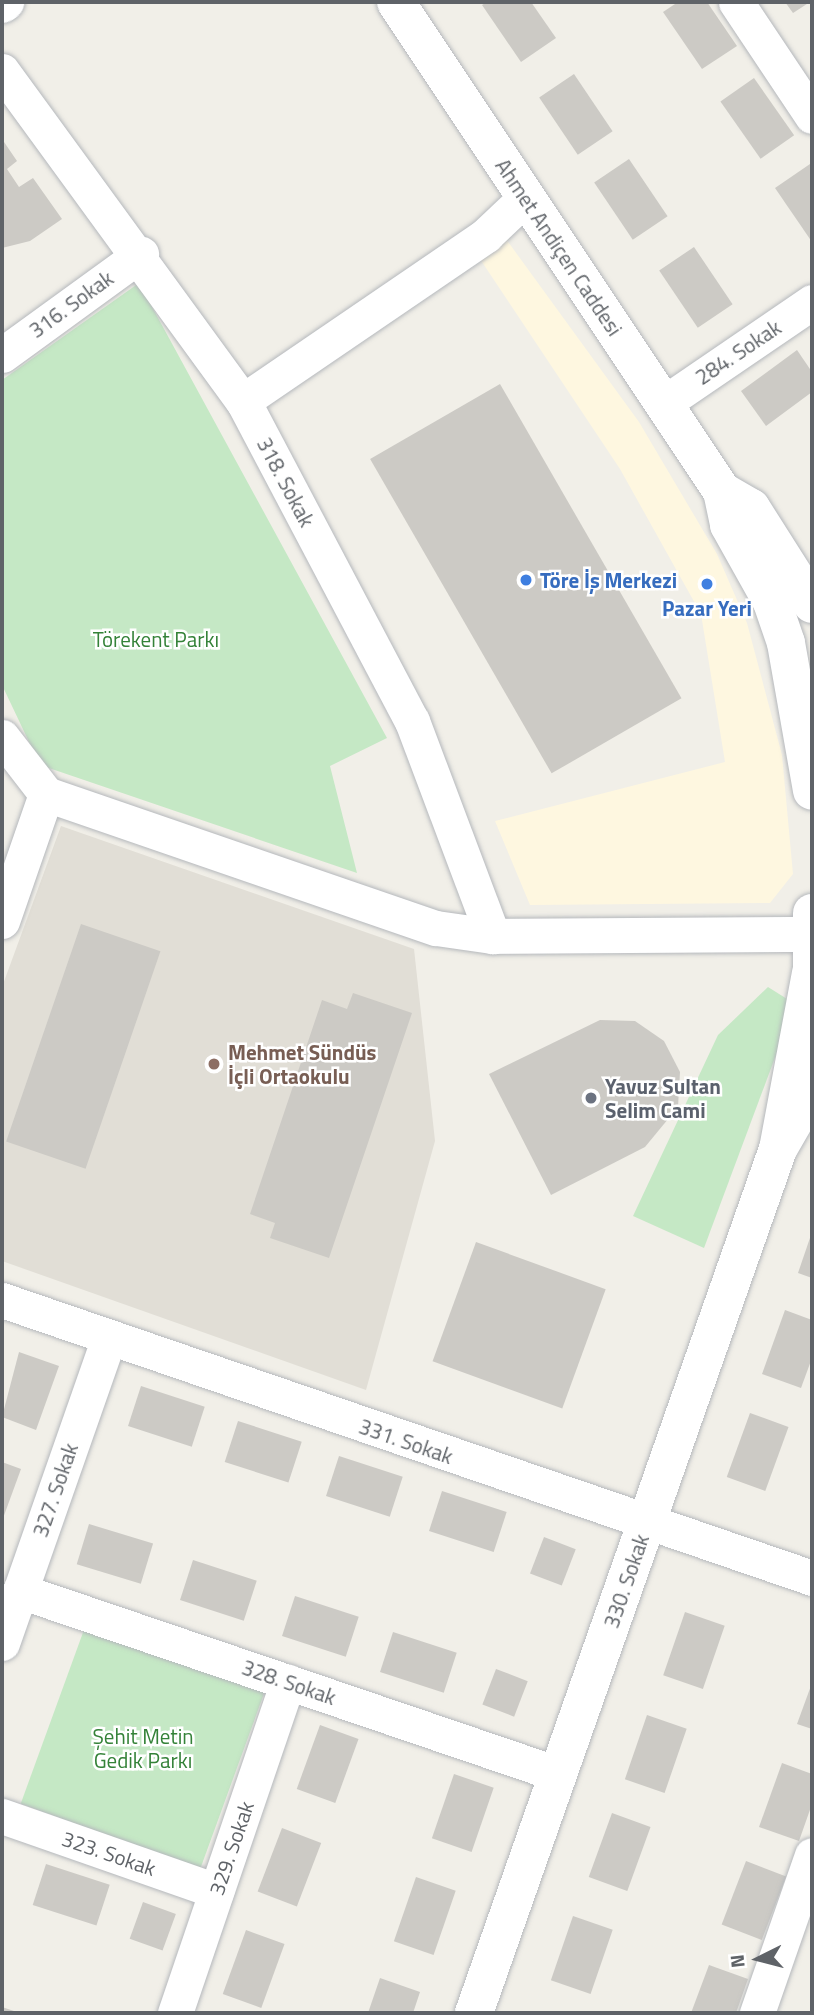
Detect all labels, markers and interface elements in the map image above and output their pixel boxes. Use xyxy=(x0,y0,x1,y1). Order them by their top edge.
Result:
street label: Ahmet Andiçen Caddesi xyxy=(490,154,628,340)
street label: 316. Sokak xyxy=(24,265,118,343)
street label: 284. Sokak xyxy=(691,314,785,390)
street label: 318. Sokak xyxy=(252,433,320,531)
place label: Töre İş Merkezi xyxy=(540,567,677,593)
marker: Töre İş Merkezi xyxy=(518,572,534,588)
marker: Pazar Yeri xyxy=(699,576,715,592)
place label: Pazar Yeri xyxy=(662,595,752,621)
park label: Törekent Parkı xyxy=(93,626,219,652)
place label: Mehmet Sündüs İçli Ortaokulu xyxy=(228,1039,377,1089)
marker: Mehmet Sündüs İçli Ortaokulu xyxy=(206,1056,222,1072)
place label: Yavuz Sultan Selim Cami xyxy=(605,1073,721,1123)
marker: Yavuz Sultan Selim Cami xyxy=(583,1090,599,1106)
street label: 331. Sokak xyxy=(356,1413,456,1469)
street label: 327. Sokak xyxy=(27,1440,83,1540)
street label: 330. Sokak xyxy=(598,1531,654,1631)
street label: 328. Sokak xyxy=(239,1654,339,1710)
park label: Şehit Metin Gedik Parkı xyxy=(92,1723,194,1773)
street label: 329. Sokak xyxy=(203,1798,259,1898)
street label: 323. Sokak xyxy=(59,1825,159,1881)
north arrow xyxy=(723,1924,793,1994)
text: N xyxy=(722,1953,752,1969)

